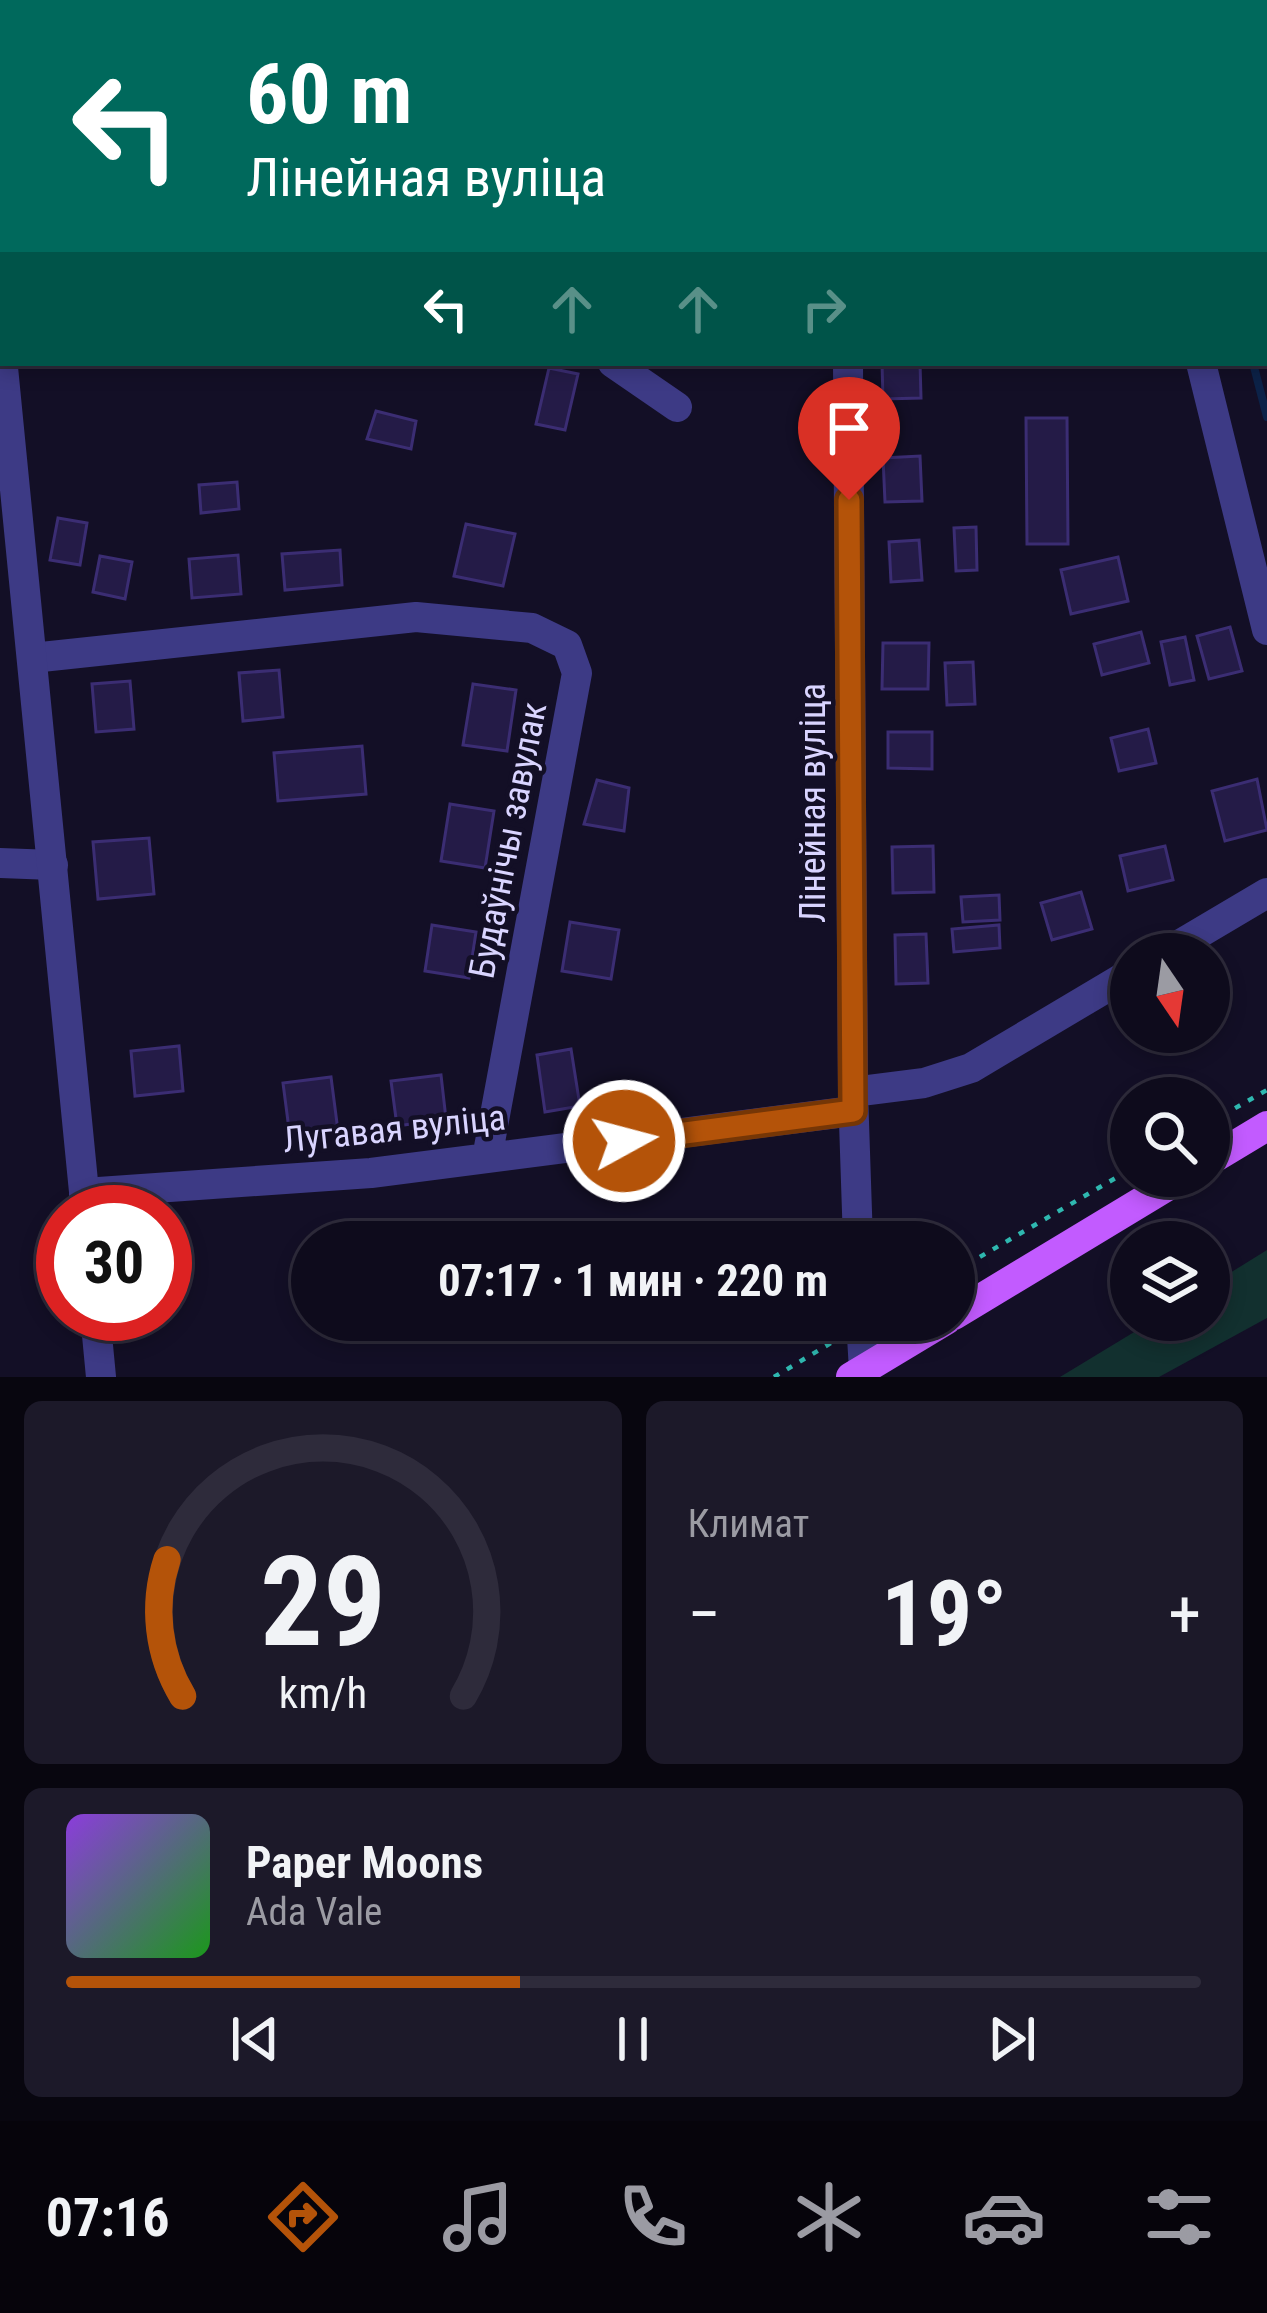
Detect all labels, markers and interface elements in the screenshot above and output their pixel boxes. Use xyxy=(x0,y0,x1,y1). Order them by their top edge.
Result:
text: 60 m xyxy=(246,45,413,144)
icon: left xyxy=(48,48,204,204)
text: Лінейная вуліца xyxy=(246,146,606,209)
icon: left xyxy=(413,276,479,342)
icon: ahead xyxy=(539,276,605,342)
icon: ahead xyxy=(665,276,731,342)
icon: right xyxy=(791,276,857,342)
pin xyxy=(798,377,900,500)
icon: arrive xyxy=(816,395,882,461)
street label: Лінейная вуліца xyxy=(792,683,834,923)
street label: Будаўнічы завулак xyxy=(461,699,555,982)
north arrow xyxy=(1110,933,1230,1053)
map controls xyxy=(1110,933,1230,1341)
button: search xyxy=(1110,1077,1230,1197)
position arrow xyxy=(561,1078,687,1204)
street label: Лугавая вуліца xyxy=(281,1096,508,1162)
speed limit sign: 30 xyxy=(36,1185,192,1341)
button: layers xyxy=(1110,1221,1230,1341)
text: 07:17 · 1 мин · 220 m xyxy=(438,1254,828,1307)
text: Климат xyxy=(688,1501,809,1547)
text: 29 xyxy=(260,1529,386,1675)
text: 19° xyxy=(881,1562,1007,1667)
text: − xyxy=(688,1576,721,1653)
text: + xyxy=(1168,1576,1201,1653)
text: km/h xyxy=(279,1667,367,1717)
text: Paper Moons xyxy=(246,1836,483,1889)
text: Ada Vale xyxy=(246,1889,382,1935)
icon: previous xyxy=(222,2006,288,2072)
icon: pause xyxy=(600,2006,666,2072)
icon: next xyxy=(979,2006,1045,2072)
icon: directions xyxy=(261,2175,345,2259)
icon: music xyxy=(436,2175,520,2259)
icon: phone xyxy=(611,2175,695,2259)
icon: climate xyxy=(787,2175,871,2259)
icon: car xyxy=(962,2175,1046,2259)
icon: filters xyxy=(1137,2175,1221,2259)
text: 07:16 xyxy=(46,2186,170,2249)

